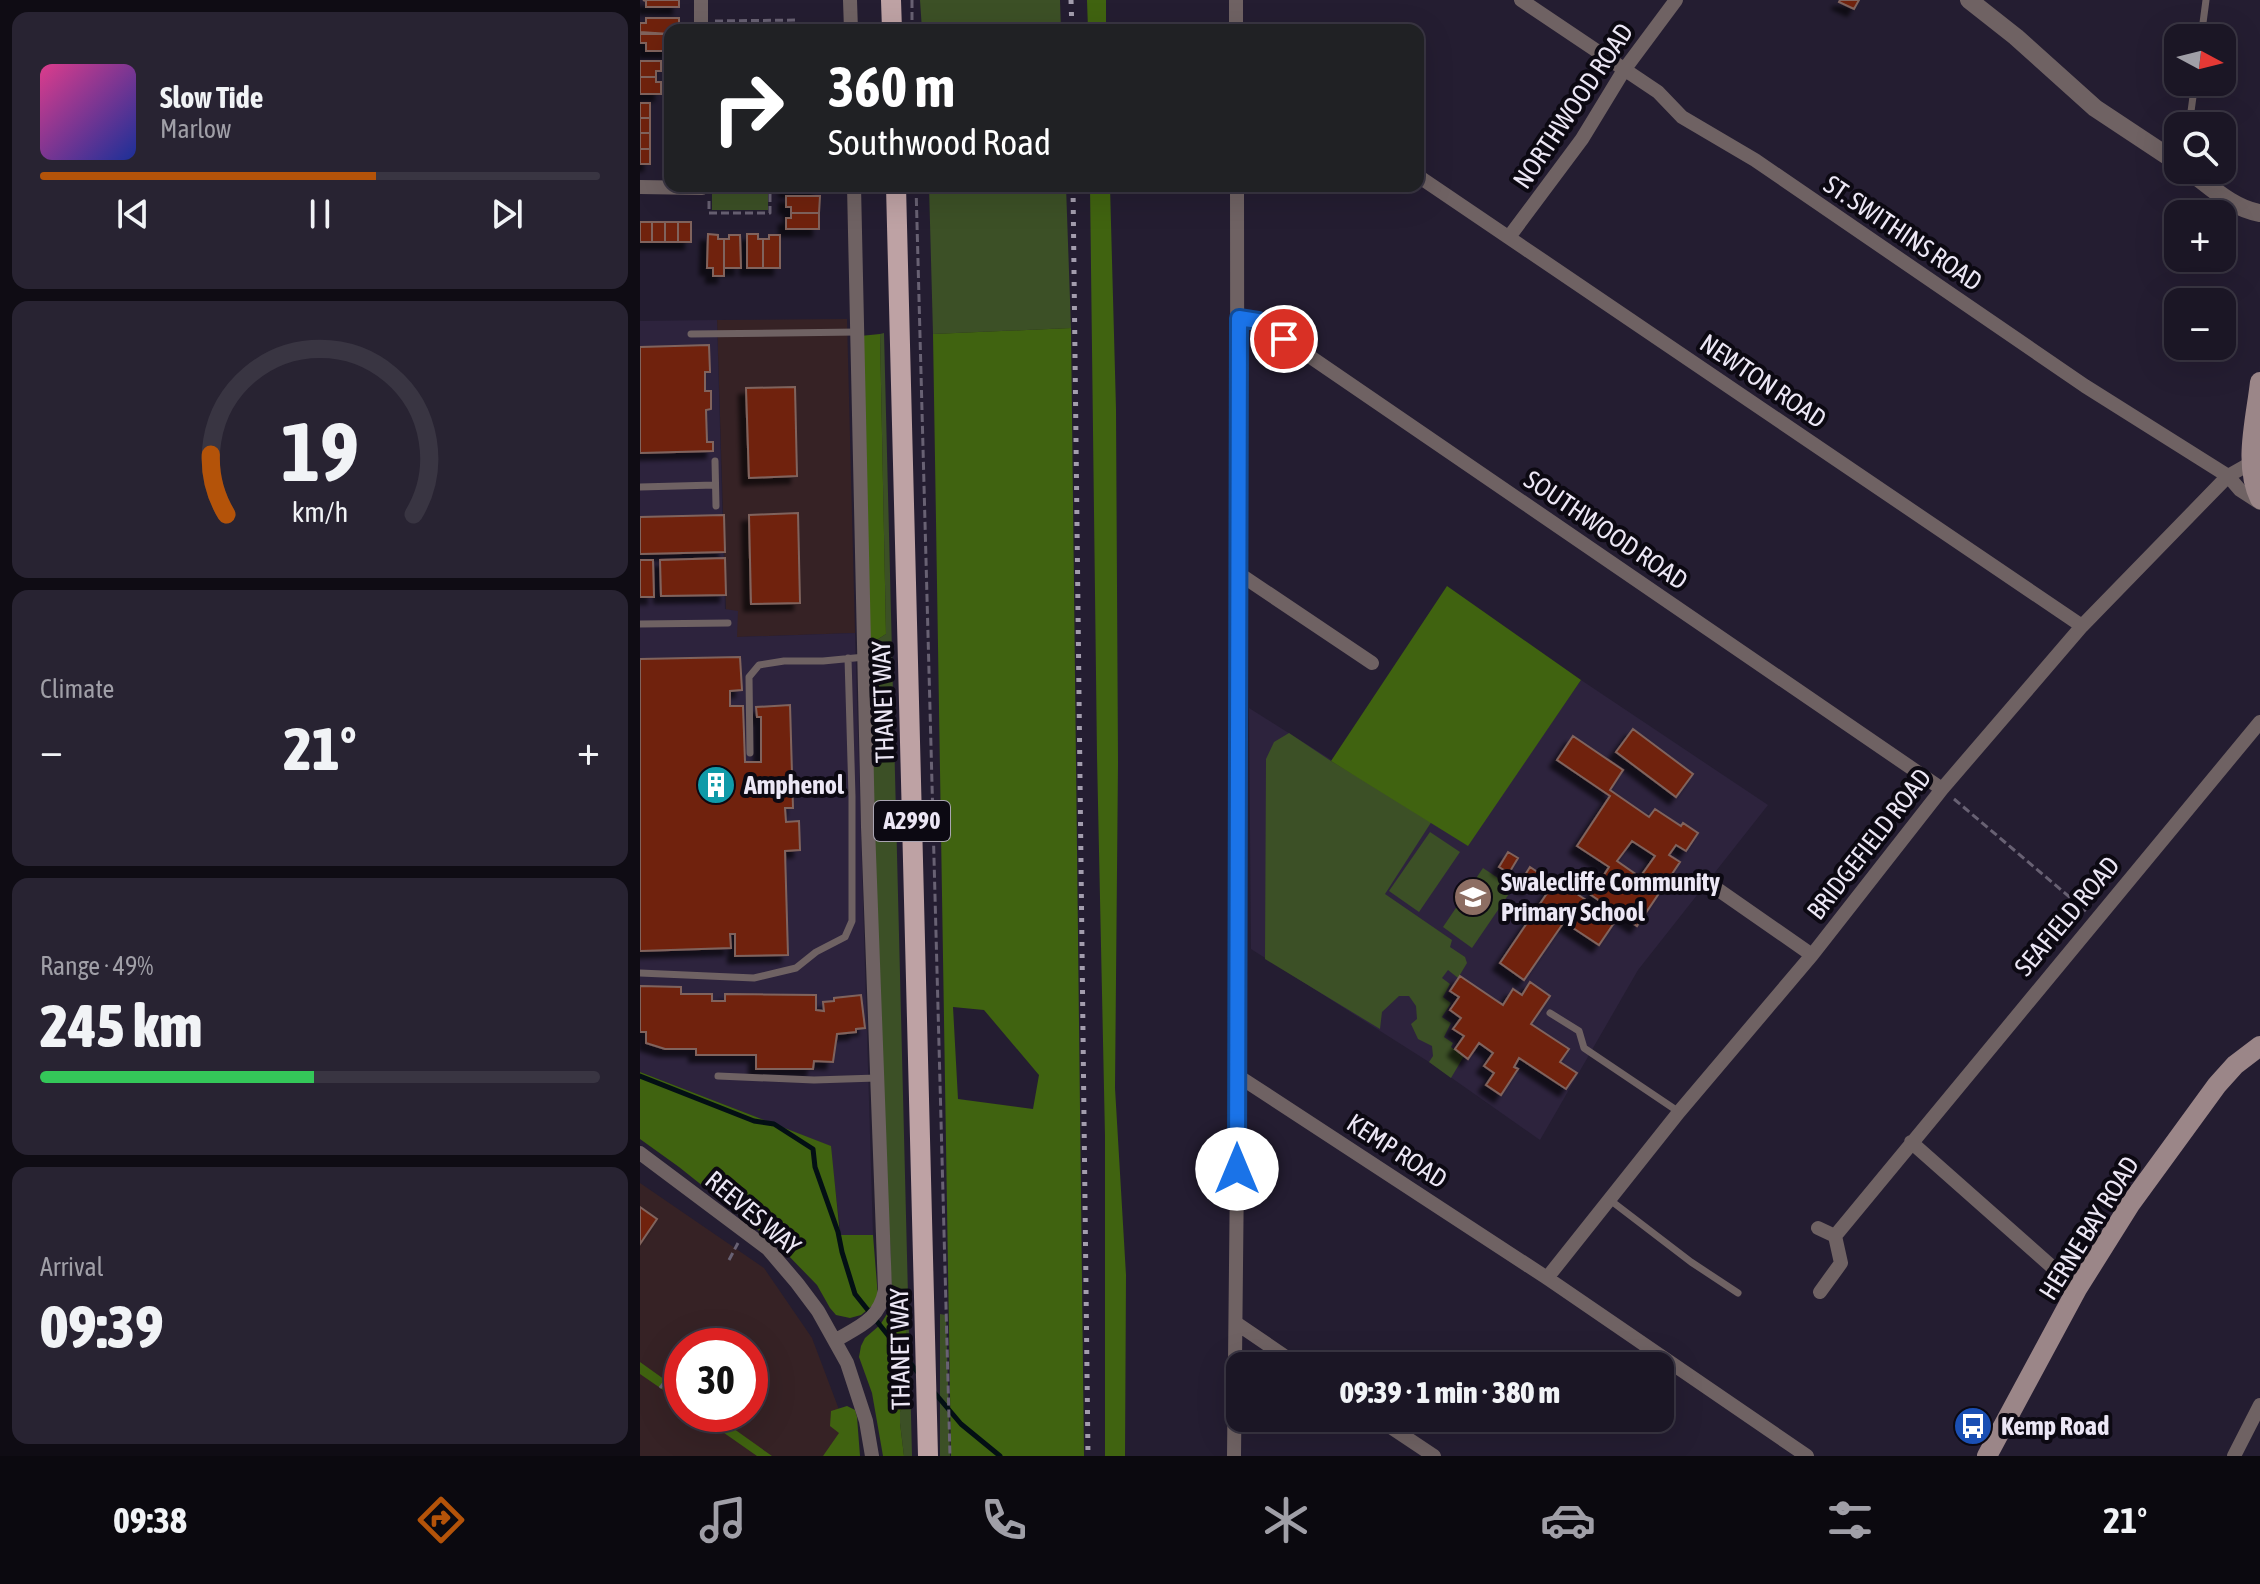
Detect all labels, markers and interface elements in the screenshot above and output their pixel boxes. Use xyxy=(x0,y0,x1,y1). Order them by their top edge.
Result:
street label: NORTHWOOD ROAD xyxy=(1507,18,1639,194)
north arrow xyxy=(2164,24,2236,96)
map controls xyxy=(2164,24,2236,360)
text: 360 m xyxy=(828,55,955,119)
icon: right xyxy=(696,56,800,160)
text: Slow Tide xyxy=(160,80,263,114)
button: search xyxy=(2164,112,2236,184)
text: Marlow xyxy=(160,114,231,144)
text: Southwood Road xyxy=(828,121,1051,163)
street label: ST. SWITHINS ROAD xyxy=(1818,169,1988,297)
icon: previous xyxy=(111,192,155,236)
icon: pause xyxy=(298,192,342,236)
icon: next xyxy=(485,192,529,236)
button: + xyxy=(2164,200,2236,272)
button: − xyxy=(2164,288,2236,360)
pin xyxy=(1250,305,1318,373)
icon: arrive xyxy=(1262,317,1306,361)
street label: NEWTON ROAD xyxy=(1694,328,1832,434)
text: 19 xyxy=(281,403,359,499)
street label: SOUTHWOOD ROAD xyxy=(1519,464,1693,596)
text: km/h xyxy=(292,495,348,528)
street label: THANET WAY xyxy=(866,640,900,763)
text: Climate xyxy=(40,674,114,704)
text: 21° xyxy=(284,714,356,783)
text: − xyxy=(40,724,63,774)
text: + xyxy=(577,724,600,774)
street label: BRIDGEFIELD ROAD xyxy=(1801,763,1937,925)
building icon: Amphenol xyxy=(695,764,737,806)
place label: Amphenol xyxy=(743,770,845,800)
road number: A2990 xyxy=(874,801,950,841)
street label: SEAFIELD ROAD xyxy=(2008,850,2126,982)
place label: Swalecliffe Community Primary School xyxy=(1501,867,1720,927)
school or university icon: Swalecliffe Community Primary School xyxy=(1452,876,1494,918)
text: Range · 49% xyxy=(40,951,153,981)
text: 245 km xyxy=(40,991,202,1060)
street label: KEMP ROAD xyxy=(1342,1108,1452,1194)
position arrow xyxy=(1195,1127,1279,1211)
street label: HERNE BAY ROAD xyxy=(2033,1151,2145,1305)
street label: REEVES WAY xyxy=(699,1165,807,1262)
text: Arrival xyxy=(40,1252,104,1282)
street label: THANET WAY xyxy=(884,1287,916,1410)
text: 09:39 xyxy=(40,1292,163,1361)
speed limit sign: 30 xyxy=(664,1328,768,1432)
text: 09:39 · 1 min · 380 m xyxy=(1340,1375,1560,1409)
bus stop icon: Kemp Road xyxy=(1952,1405,1994,1447)
place label: Kemp Road xyxy=(2001,1411,2109,1441)
icon: directions xyxy=(413,1492,469,1548)
icon: music xyxy=(695,1492,751,1548)
icon: phone xyxy=(976,1492,1032,1548)
icon: climate xyxy=(1258,1492,1314,1548)
icon: car xyxy=(1540,1492,1596,1548)
icon: filters xyxy=(1822,1492,1878,1548)
text: 09:38 xyxy=(113,1499,187,1541)
text: 21° xyxy=(2103,1499,2147,1541)

